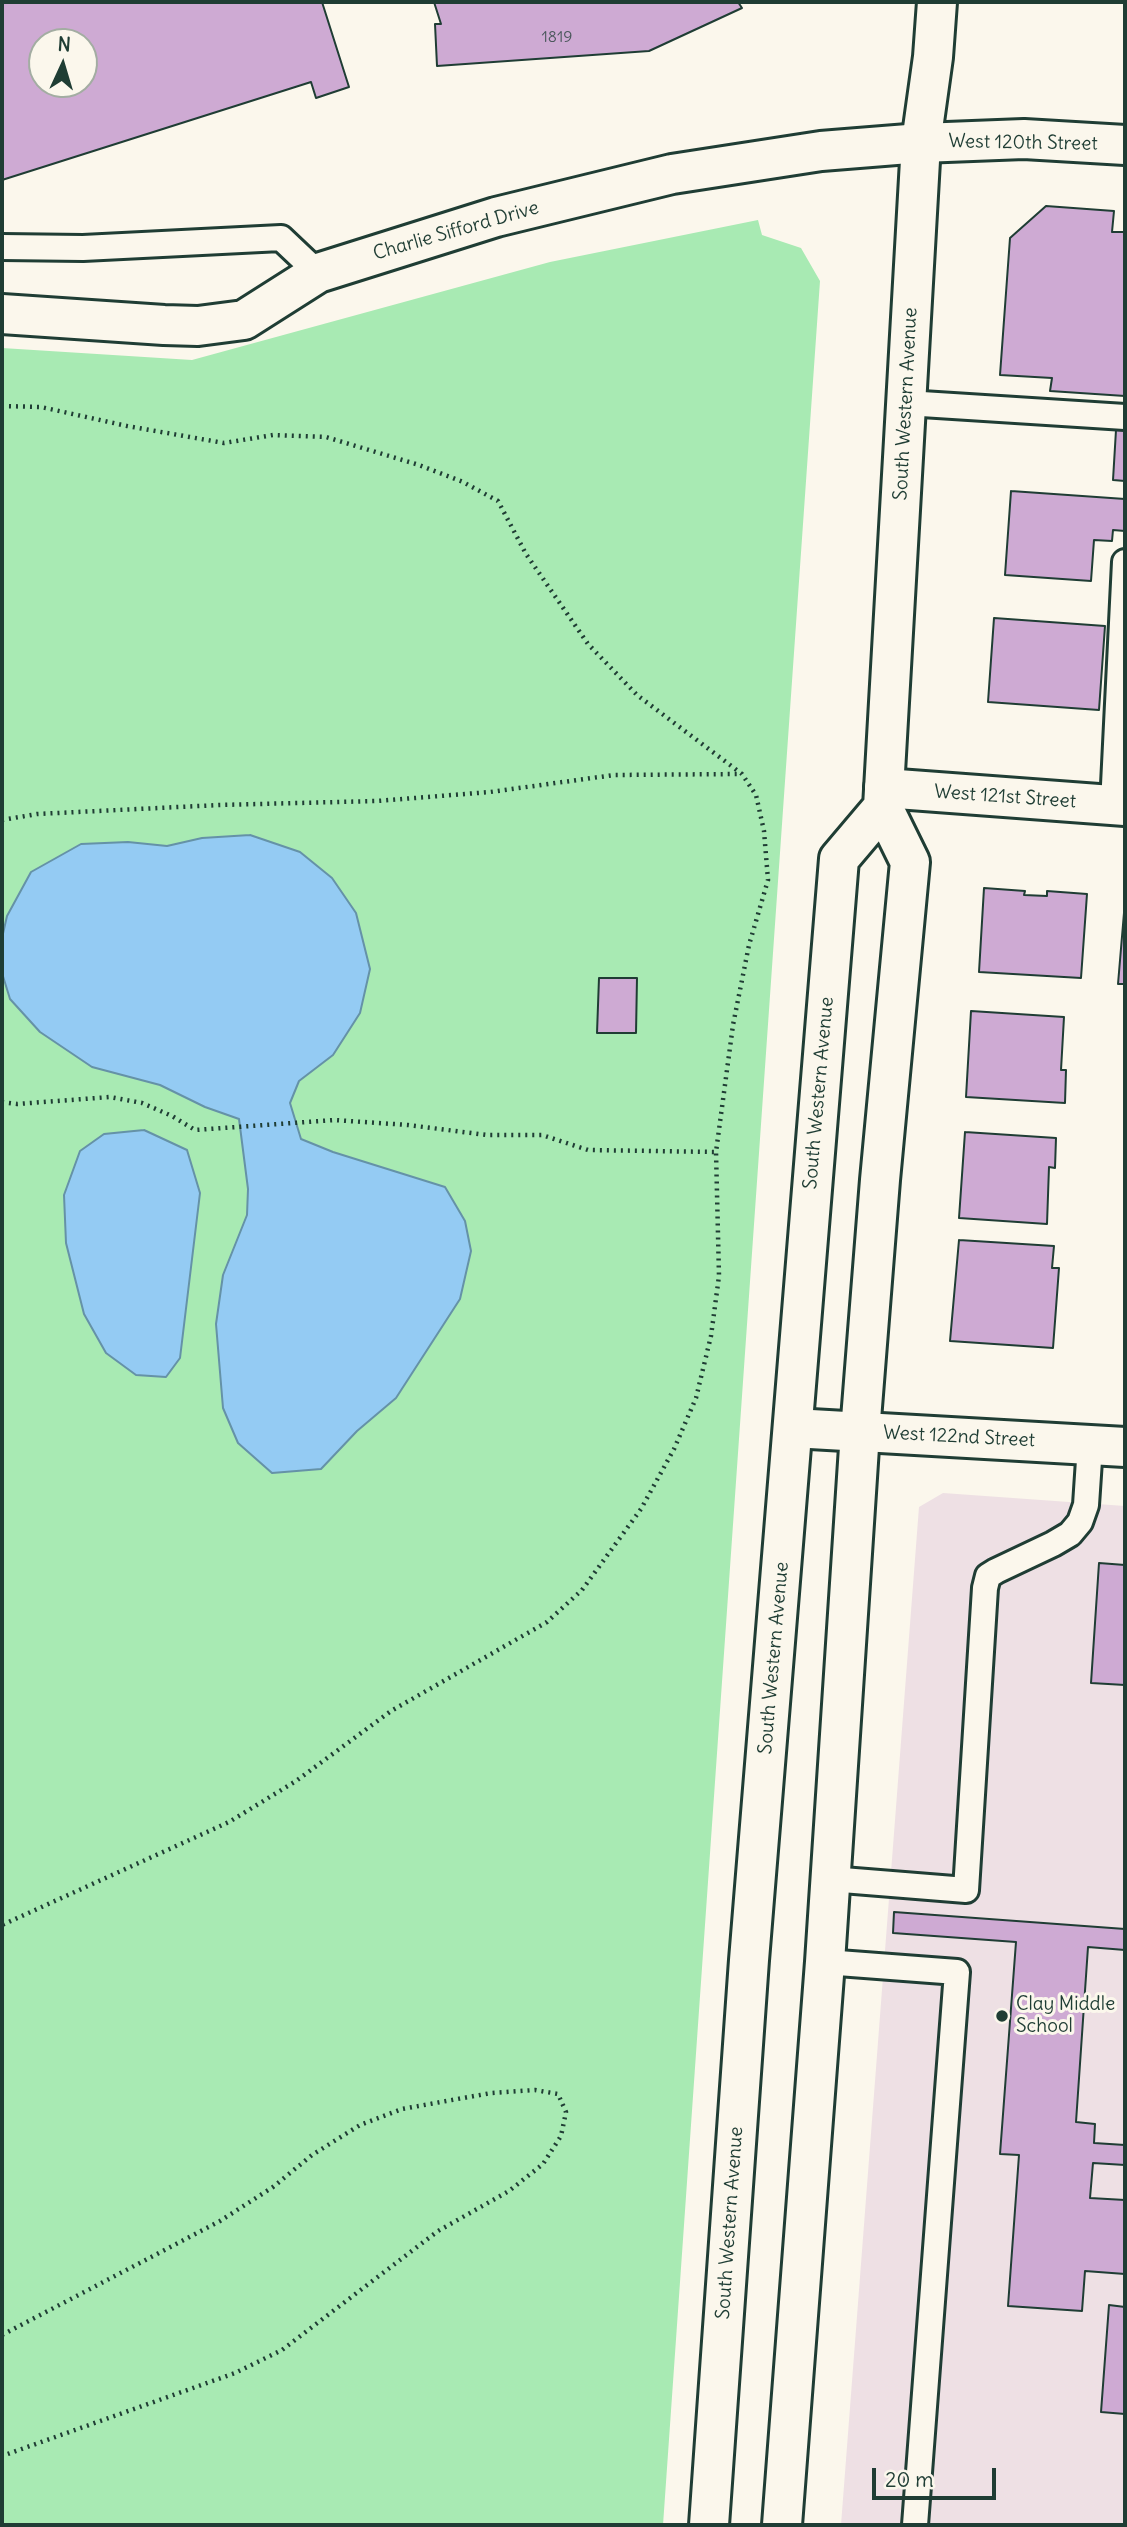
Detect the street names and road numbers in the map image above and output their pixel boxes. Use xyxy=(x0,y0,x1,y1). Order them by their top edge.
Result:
street label: West 120th Street xyxy=(948,130,1098,156)
street label: Charlie Sifford Drive xyxy=(371,196,541,266)
street label: South Western Avenue xyxy=(890,307,922,501)
street label: West 121st Street xyxy=(933,781,1077,813)
street label: South Western Avenue xyxy=(799,996,839,1190)
street label: West 122nd Street xyxy=(882,1422,1036,1452)
street label: South Western Avenue xyxy=(754,1561,794,1755)
street label: South Western Avenue xyxy=(712,2126,748,2320)

